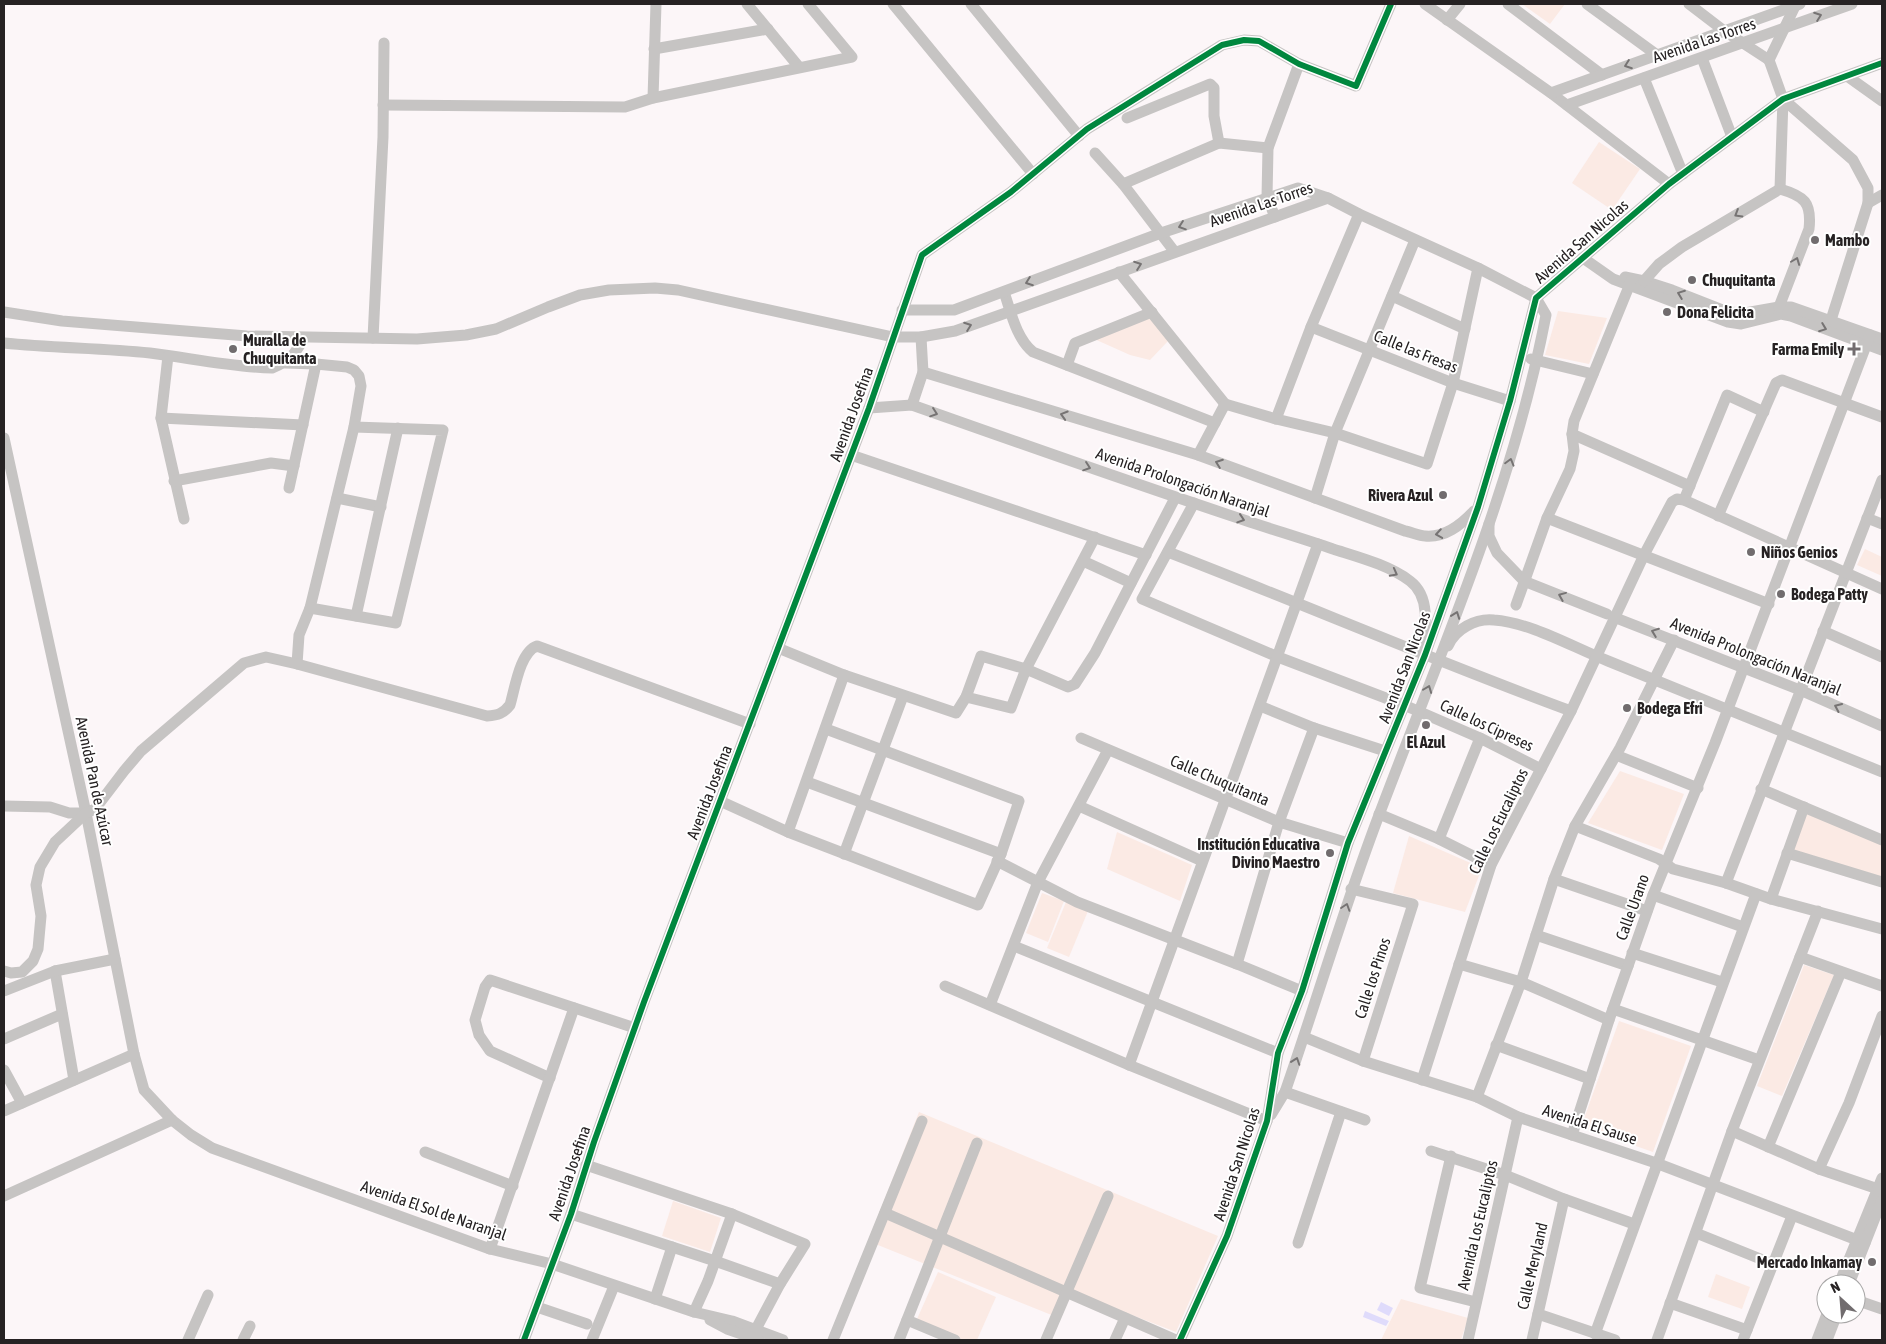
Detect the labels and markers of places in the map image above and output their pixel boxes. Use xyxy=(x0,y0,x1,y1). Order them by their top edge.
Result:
place label: Mambo xyxy=(1825,231,1870,249)
marker: Mambo xyxy=(1809,234,1821,246)
place label: Chuquitanta xyxy=(1702,271,1776,289)
marker: Chuquitanta xyxy=(1686,274,1698,286)
place label: Dona Felicita xyxy=(1677,303,1754,321)
marker: Dona Felicita xyxy=(1661,306,1673,318)
place label: Muralla de Chuquitanta xyxy=(243,331,317,367)
place label: Farma Emily xyxy=(1772,340,1844,358)
marker: Muralla de Chuquitanta xyxy=(227,343,239,355)
marker: Farma Emily xyxy=(1848,343,1860,355)
place label: Rivera Azul xyxy=(1368,486,1434,504)
marker: Rivera Azul xyxy=(1437,489,1449,501)
place label: Niños Genios xyxy=(1761,543,1838,561)
marker: Niños Genios xyxy=(1745,546,1757,558)
place label: Bodega Patty xyxy=(1791,585,1868,603)
marker: Bodega Patty xyxy=(1775,588,1787,600)
place label: Bodega Efri xyxy=(1637,699,1703,717)
marker: Bodega Efri xyxy=(1621,702,1633,714)
marker: El Azul xyxy=(1420,719,1432,731)
place label: El Azul xyxy=(1407,733,1446,751)
place label: Institución Educativa Divino Maestro xyxy=(1197,835,1320,871)
marker: Institución Educativa Divino Maestro xyxy=(1324,847,1336,859)
place label: Mercado Inkamay xyxy=(1757,1253,1862,1271)
marker: Mercado Inkamay xyxy=(1866,1256,1878,1268)

